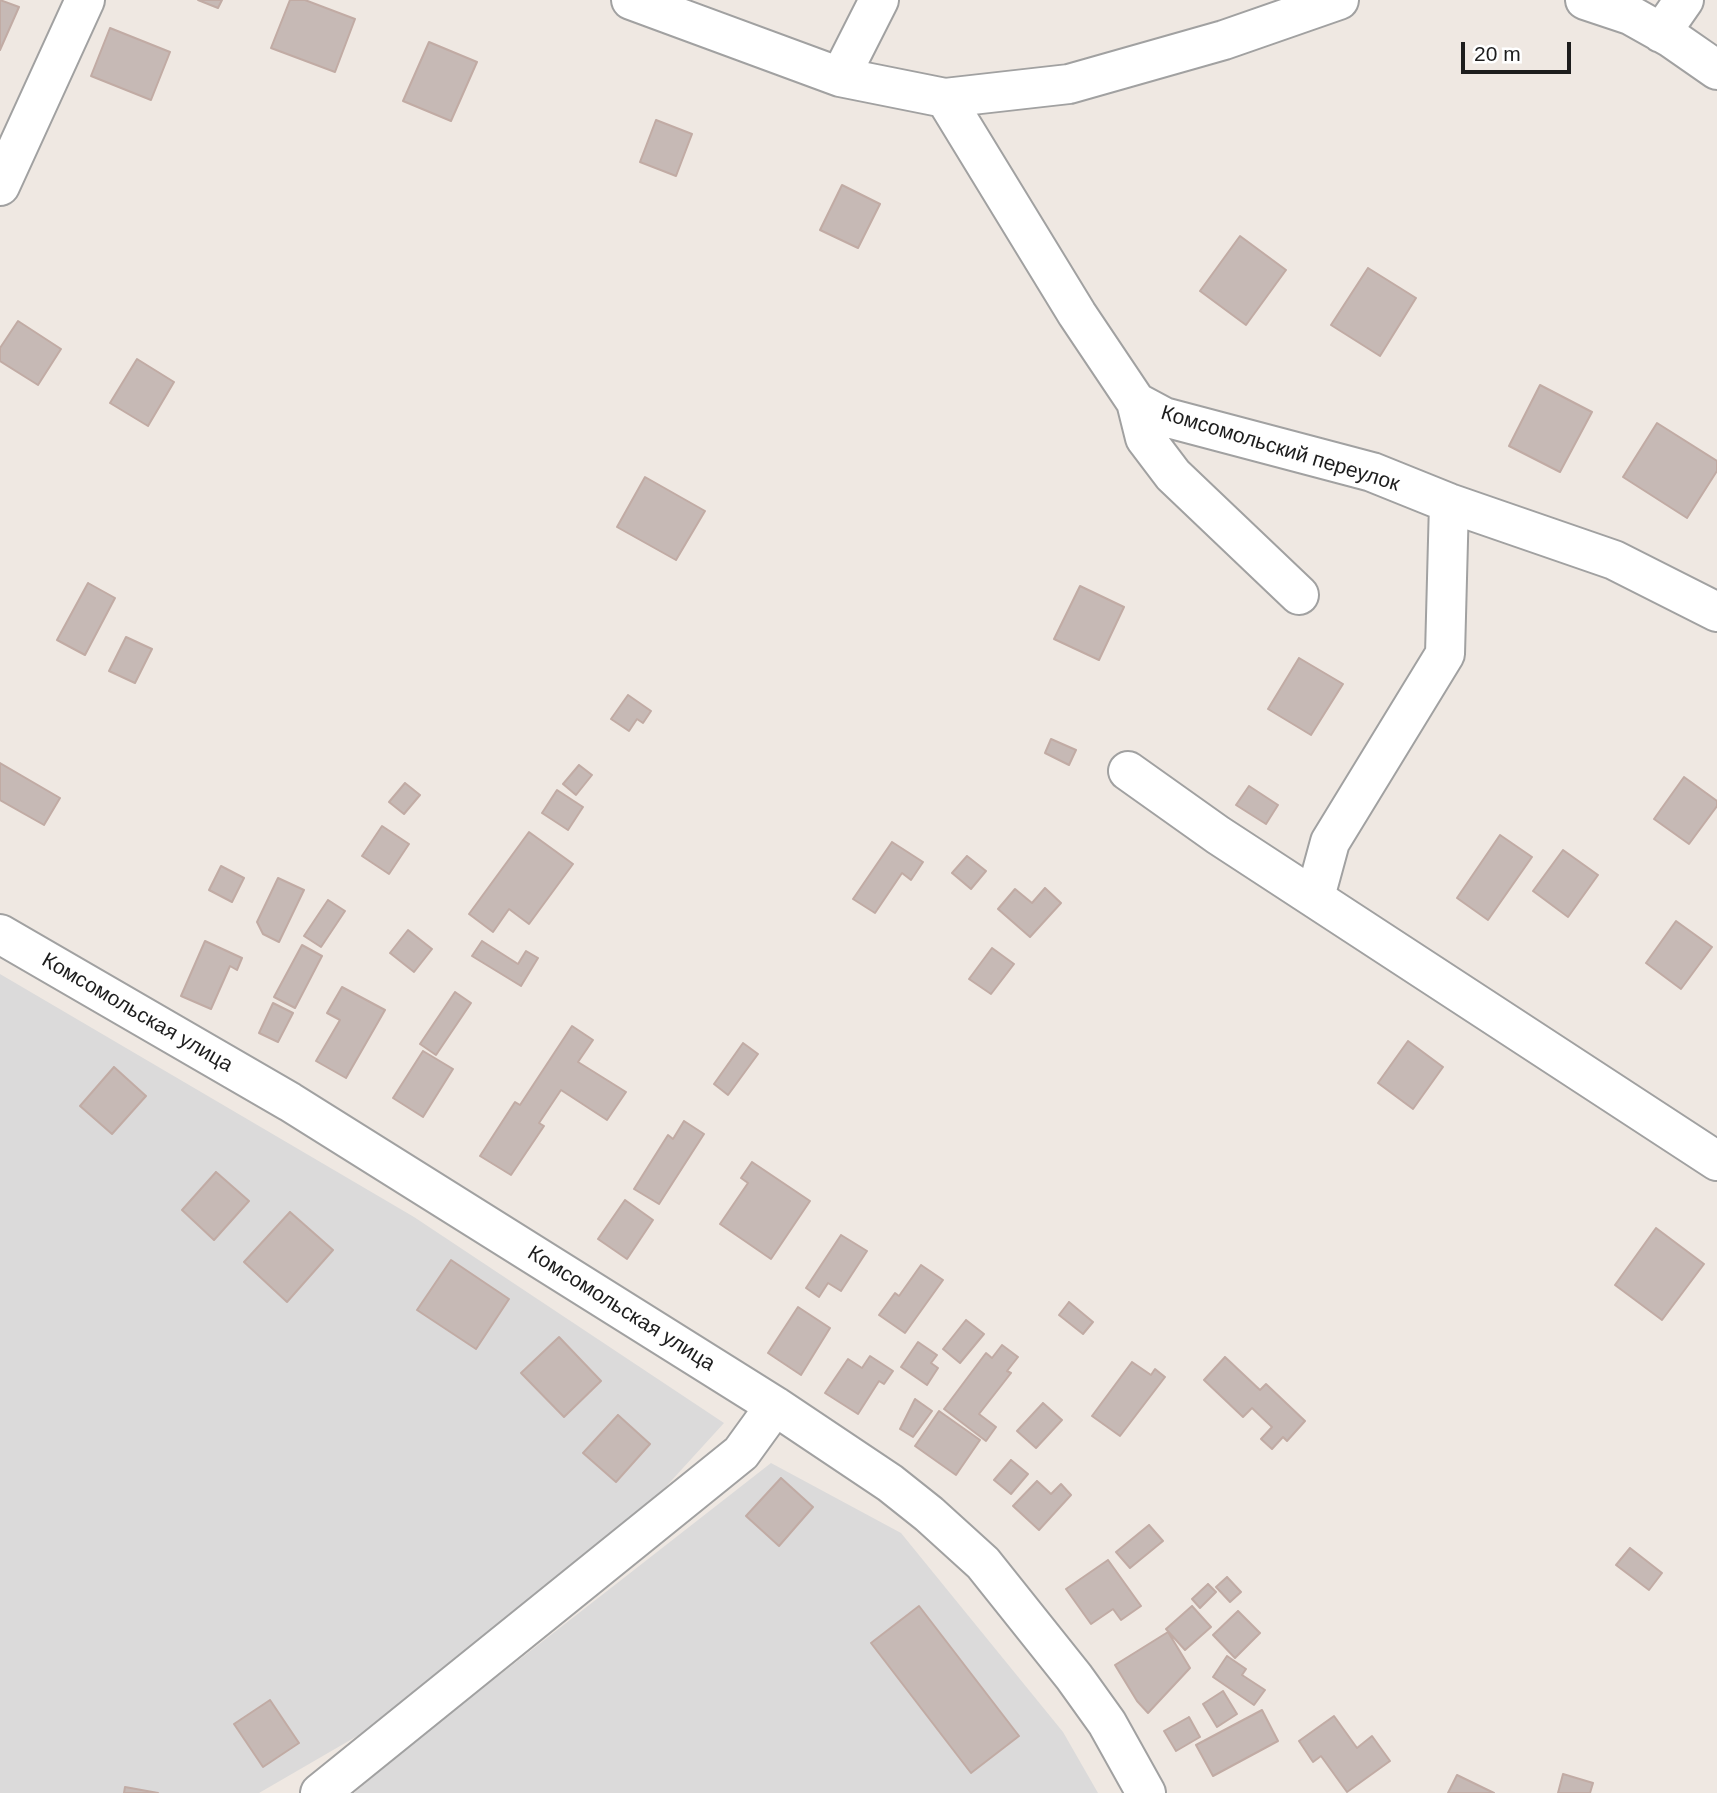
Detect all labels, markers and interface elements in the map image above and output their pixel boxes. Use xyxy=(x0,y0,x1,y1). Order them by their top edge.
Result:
scale bar xyxy=(1465,28,1575,72)
text: 20 m xyxy=(1474,42,1521,65)
street label: Комсомольский переулок xyxy=(1158,401,1402,497)
street label: Комсомольская улица xyxy=(37,948,237,1078)
street label: Комсомольская улица xyxy=(523,1241,719,1377)

